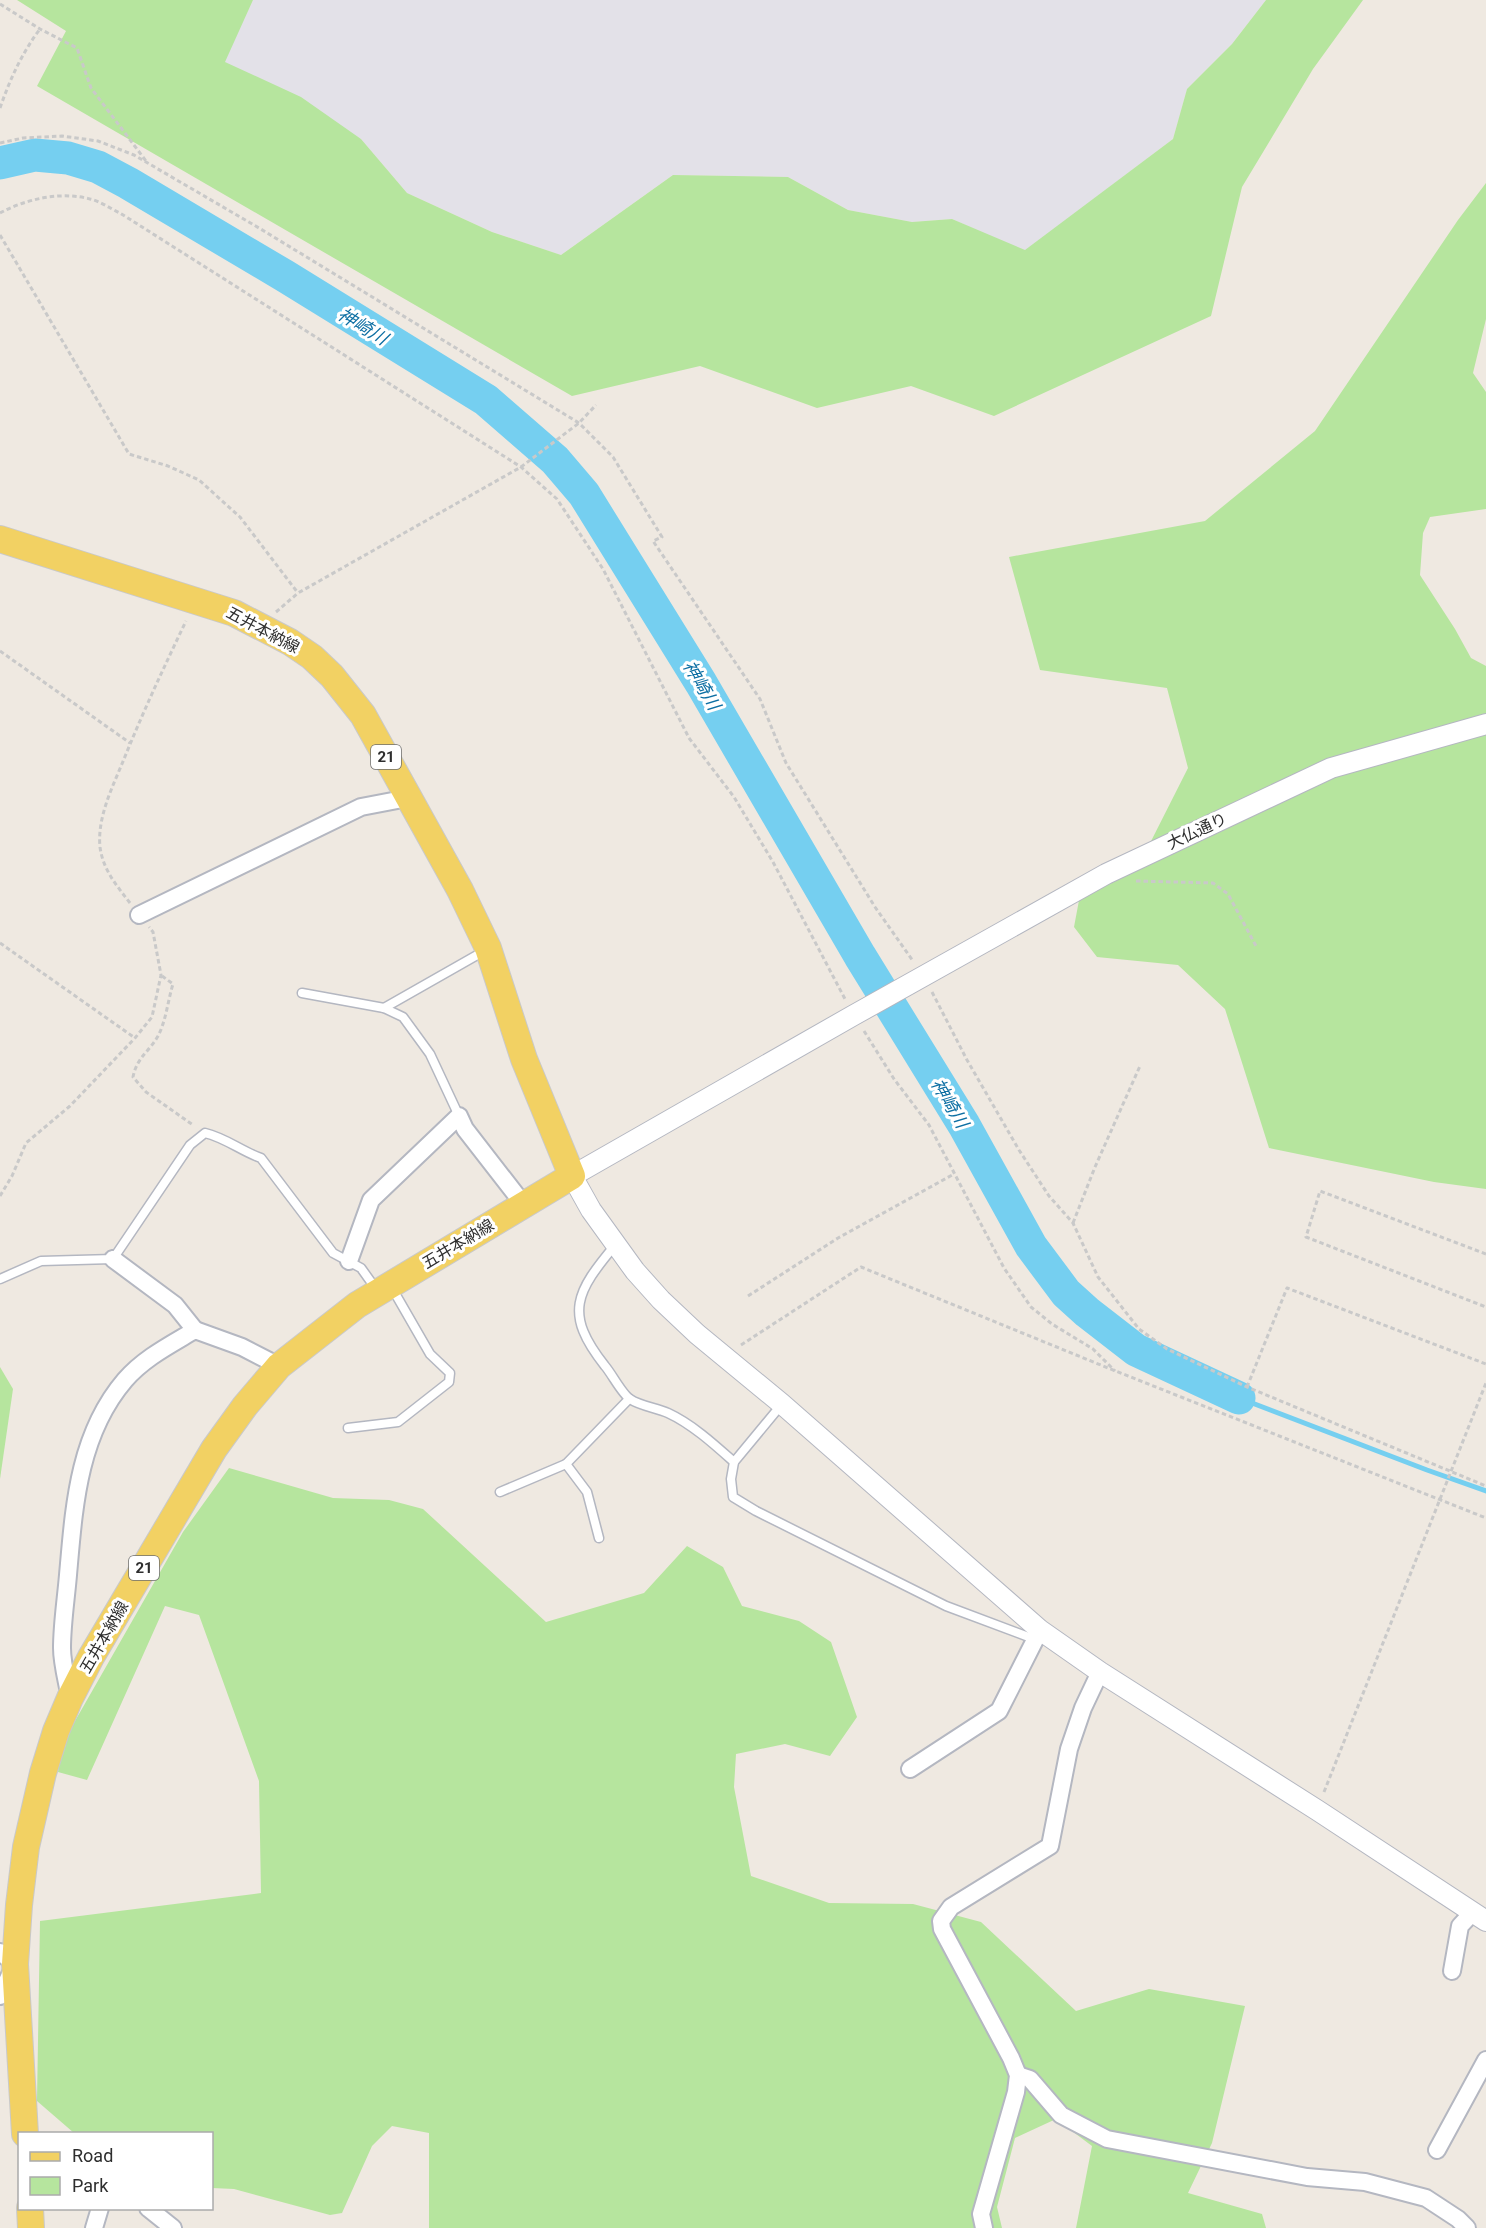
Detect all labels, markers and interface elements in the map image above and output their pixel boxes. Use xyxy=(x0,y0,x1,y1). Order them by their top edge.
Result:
water label: 神崎川 xyxy=(334,303,393,350)
street label: 五井本納線 xyxy=(223,603,303,657)
water label: 神崎川 xyxy=(679,656,726,715)
road number: 21 xyxy=(371,745,401,769)
street label: 大仏通り xyxy=(1164,809,1230,853)
water label: 神崎川 xyxy=(927,1074,974,1133)
street label: 五井本納線 xyxy=(419,1215,497,1273)
road number: 21 xyxy=(129,1556,159,1580)
street label: 五井本納線 xyxy=(76,1598,132,1676)
legend xyxy=(18,2132,213,2210)
text: Road xyxy=(72,2145,113,2166)
text: Park xyxy=(72,2175,109,2196)

